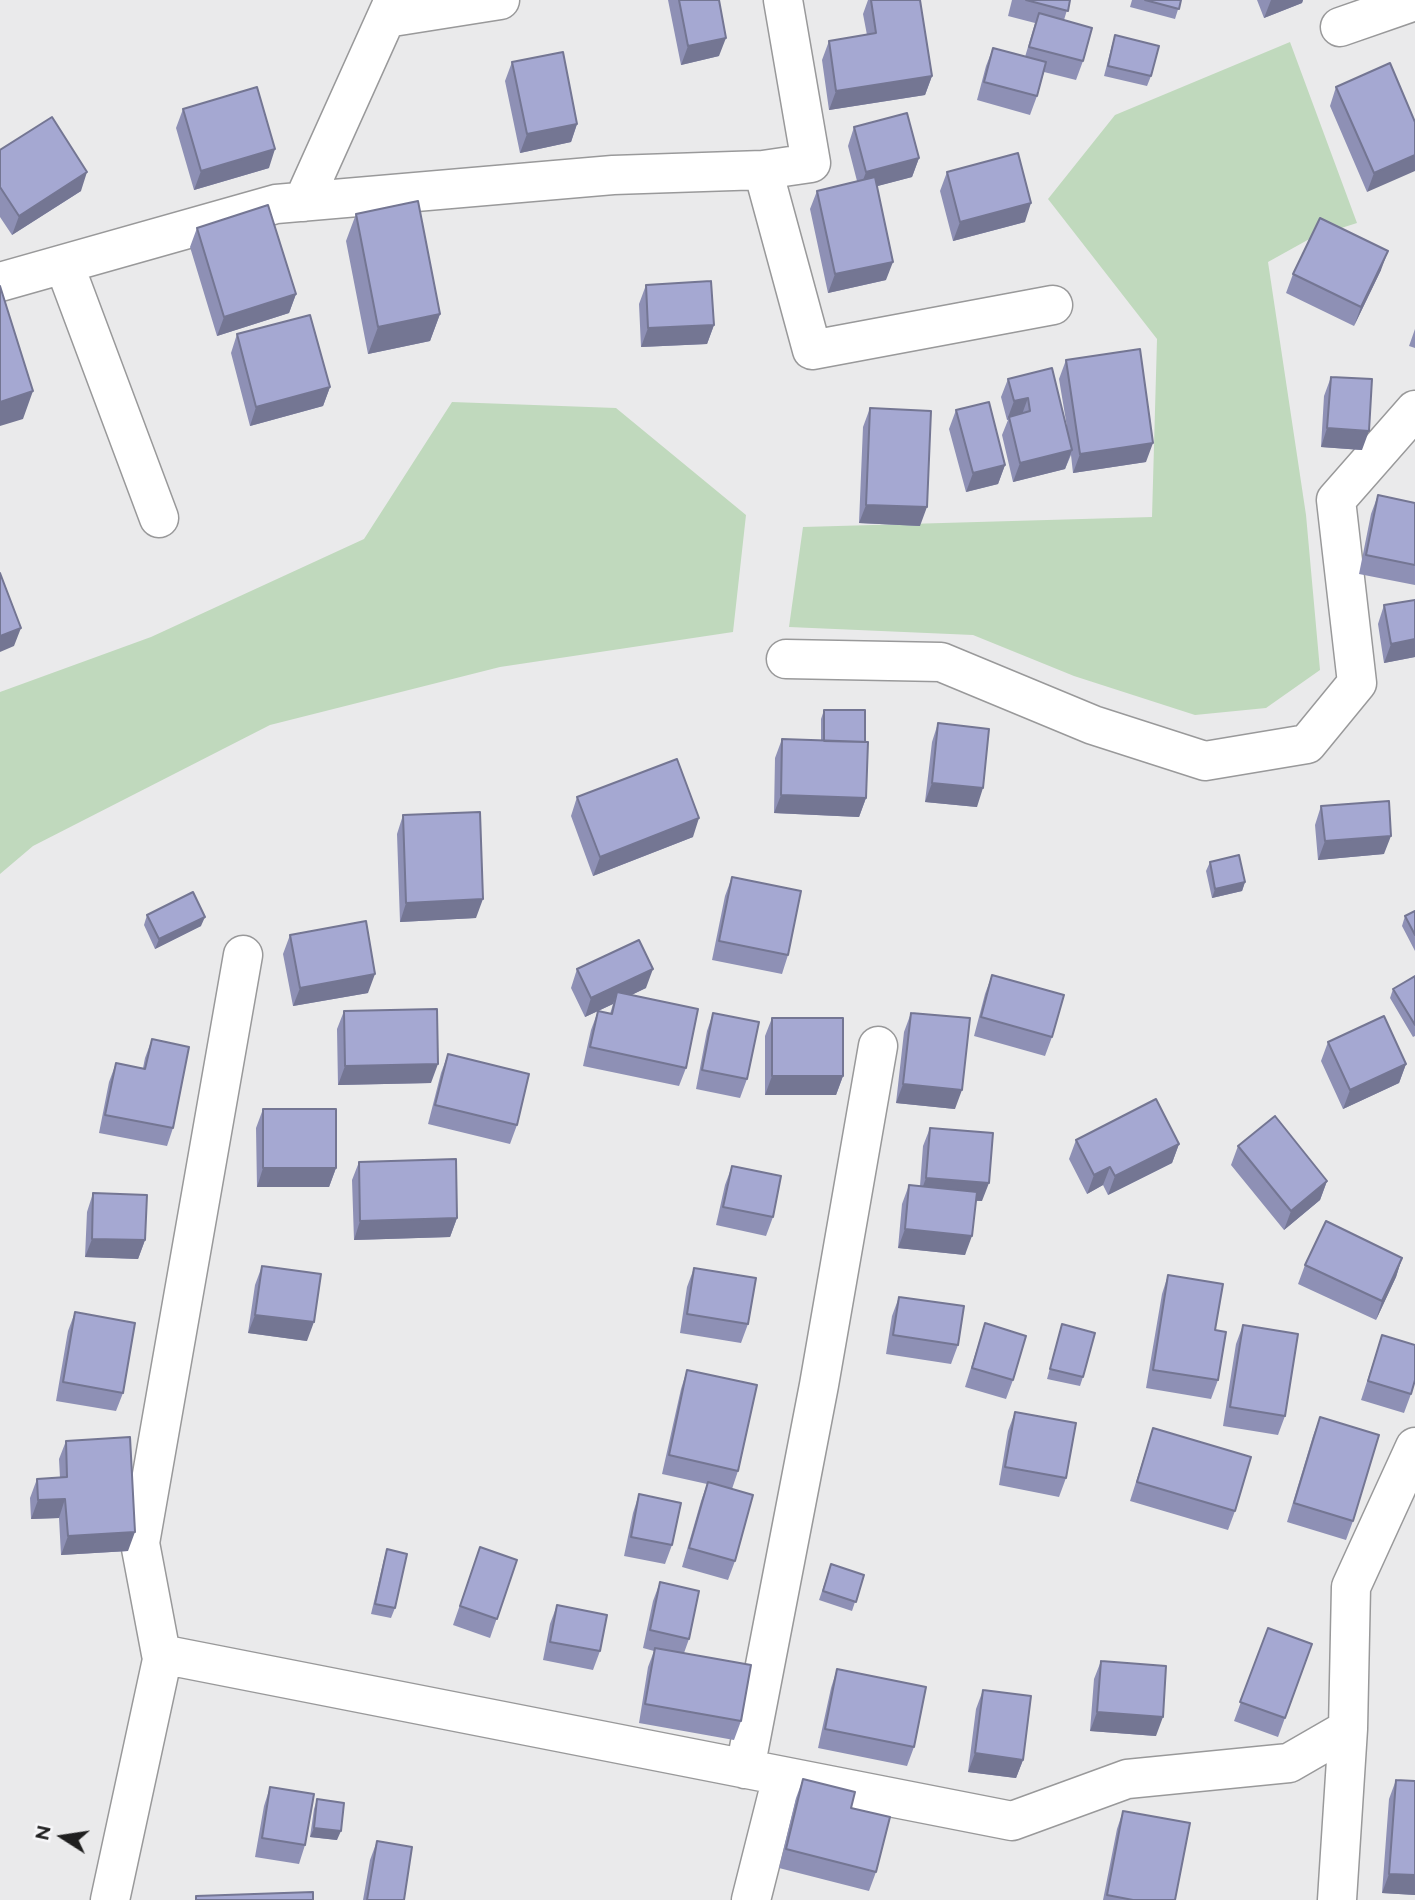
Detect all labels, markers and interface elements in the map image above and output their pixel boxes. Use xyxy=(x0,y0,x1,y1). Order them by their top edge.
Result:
north arrow xyxy=(28,1802,98,1872)
text: N xyxy=(30,1823,55,1842)

